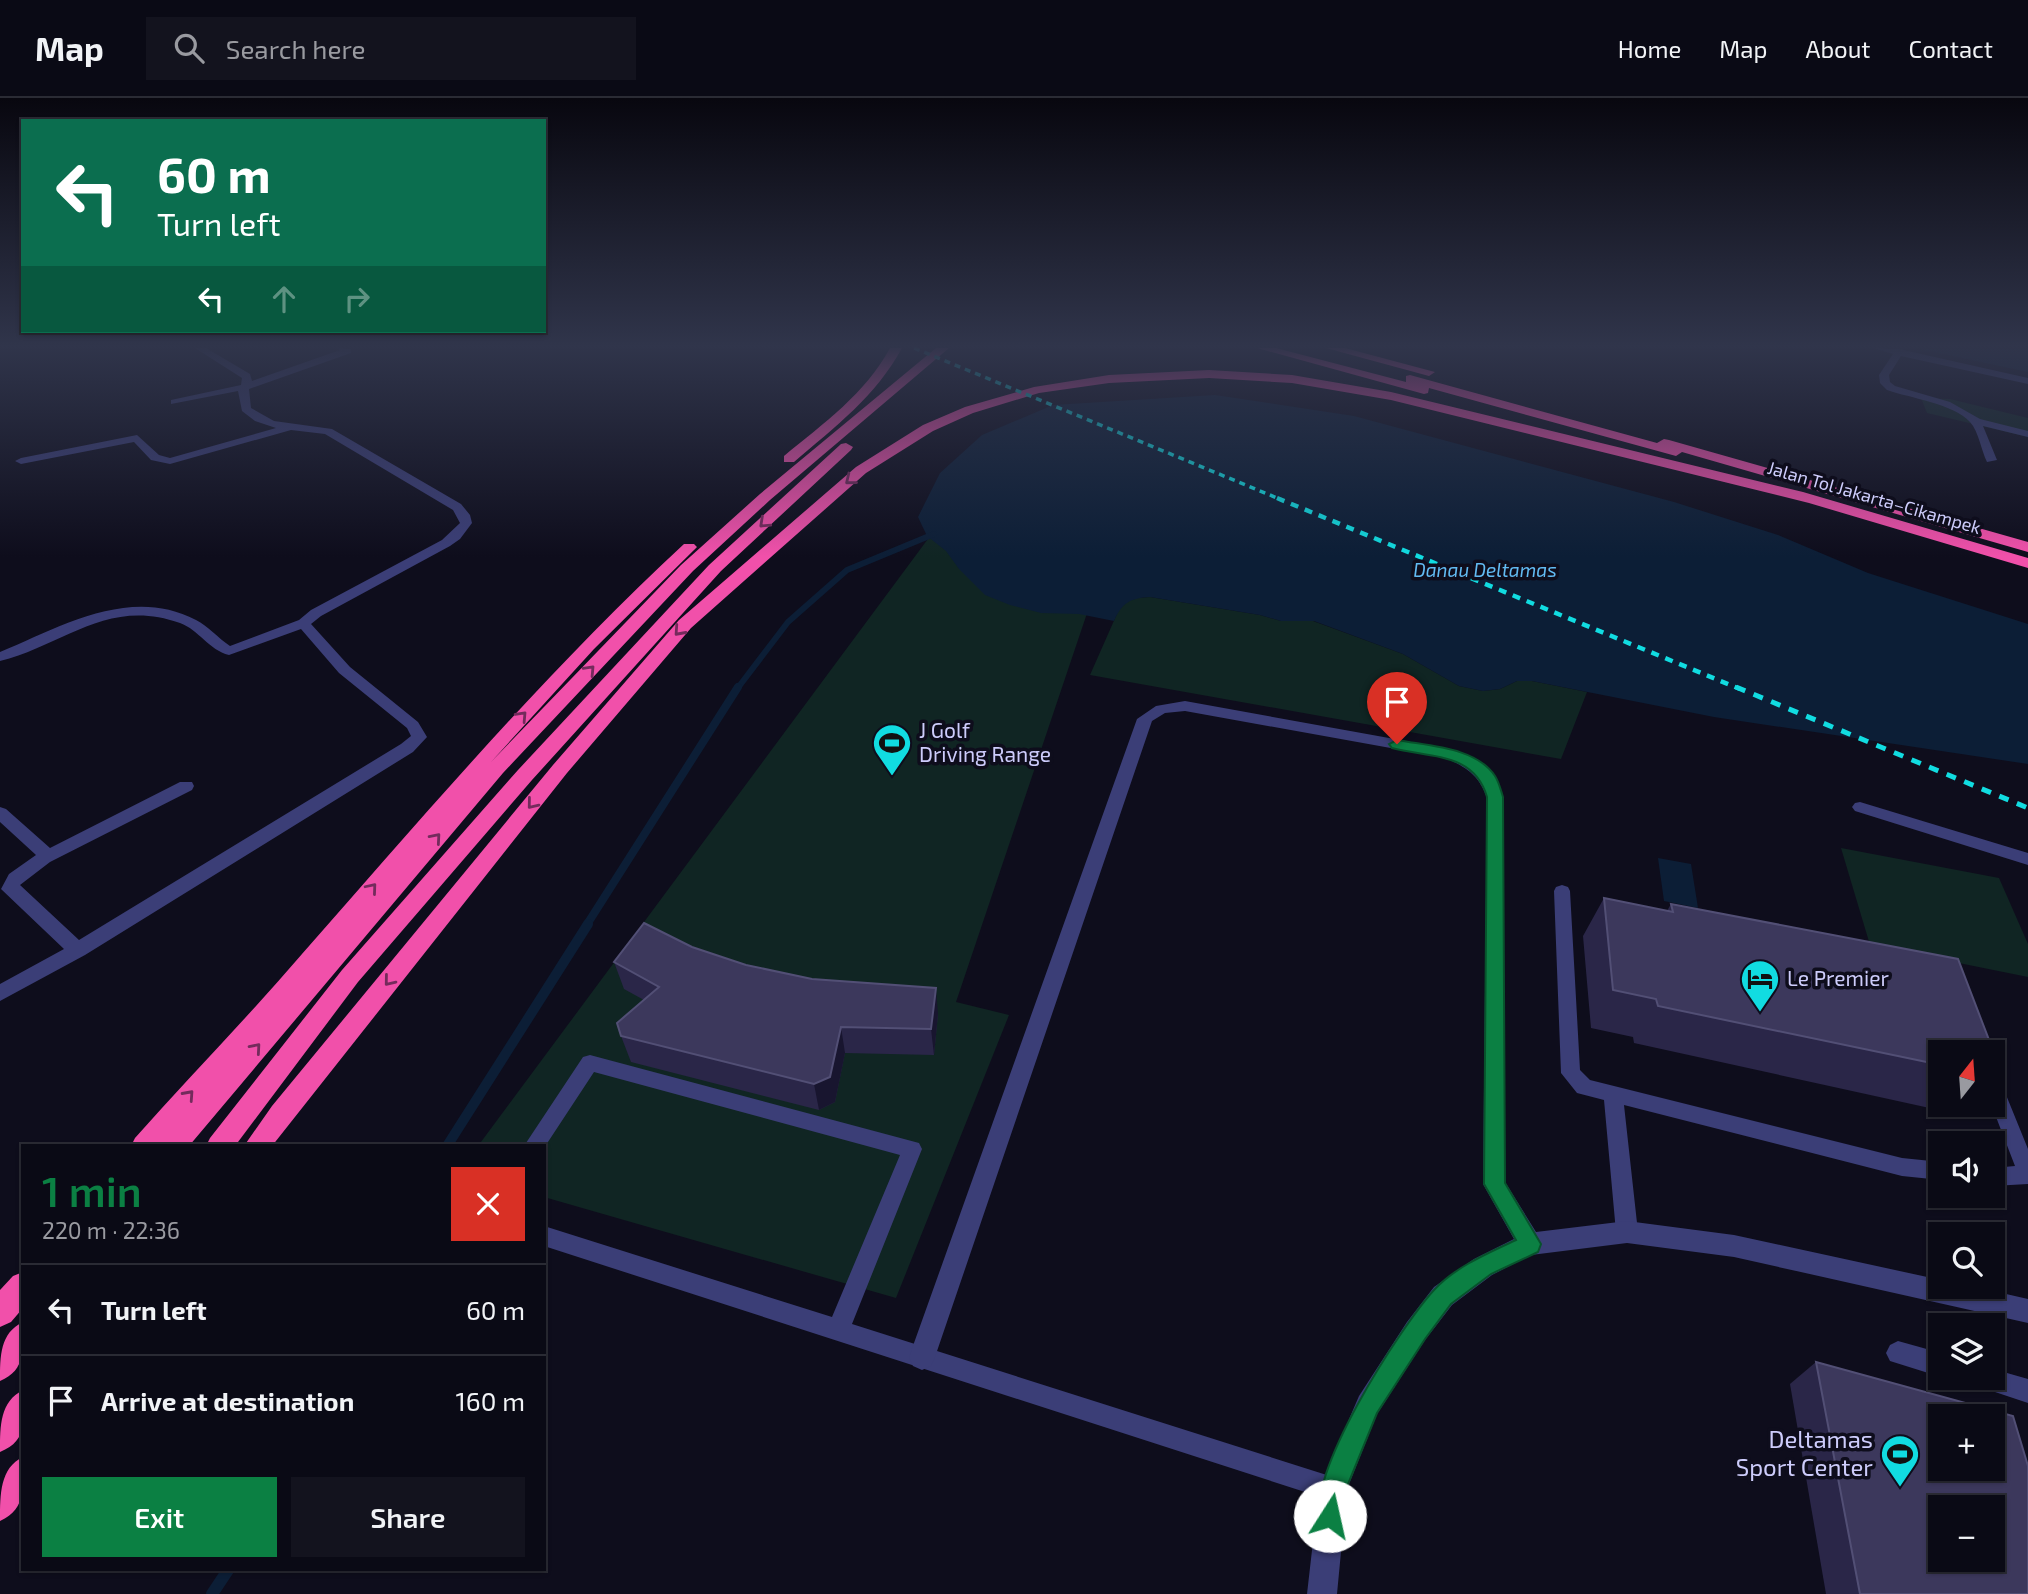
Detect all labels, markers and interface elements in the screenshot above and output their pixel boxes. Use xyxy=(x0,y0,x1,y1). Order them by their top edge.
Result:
search box xyxy=(146,17,636,80)
text: Map xyxy=(35,28,104,68)
icon: search xyxy=(170,29,208,67)
text: Search here xyxy=(226,33,365,64)
text: Home xyxy=(1618,34,1681,63)
text: Map xyxy=(1719,34,1767,63)
text: About xyxy=(1805,34,1871,63)
text: Contact xyxy=(1909,34,1993,63)
text: 60 m xyxy=(157,144,271,203)
icon: left xyxy=(42,147,133,238)
text: Turn left xyxy=(157,204,281,242)
icon: left xyxy=(192,280,230,318)
icon: ahead xyxy=(265,280,303,318)
icon: right xyxy=(338,280,376,318)
street label: Jalan Tol Jakarta–Cikampek xyxy=(1765,456,1984,538)
one-way arrow xyxy=(845,471,857,484)
one-way arrow xyxy=(759,515,772,527)
water label: Danau Deltamas xyxy=(1413,558,1557,581)
one-way arrow xyxy=(675,622,688,635)
one-way arrow xyxy=(581,665,594,678)
pin xyxy=(1367,672,1427,744)
icon: arrive xyxy=(1378,683,1416,721)
one-way arrow xyxy=(513,712,526,725)
place label: J Golf Driving Range xyxy=(919,717,1051,766)
sports icon: J Golf Driving Range xyxy=(871,722,913,777)
one-way arrow xyxy=(528,795,540,808)
one-way arrow xyxy=(428,833,440,846)
one-way arrow xyxy=(364,883,376,896)
hotel icon: Le Premier xyxy=(1739,958,1781,1013)
place label: Le Premier xyxy=(1787,965,1889,990)
one-way arrow xyxy=(384,973,397,985)
north arrow xyxy=(1928,1040,2006,1116)
map controls xyxy=(1928,1040,2005,1572)
one-way arrow xyxy=(248,1043,260,1056)
one-way arrow xyxy=(181,1090,193,1103)
button: sound xyxy=(1928,1131,2005,1208)
text: 1 min xyxy=(42,1165,142,1215)
button: close xyxy=(451,1167,525,1241)
text: 220 m · 22:36 xyxy=(42,1216,180,1244)
button: search xyxy=(1928,1222,2005,1299)
icon: left xyxy=(42,1291,80,1329)
text: Turn left xyxy=(101,1294,207,1325)
text: 60 m xyxy=(466,1294,525,1325)
button: layers xyxy=(1928,1313,2005,1390)
icon: arrive xyxy=(42,1382,80,1420)
text: Arrive at destination xyxy=(101,1385,354,1416)
text: 160 m xyxy=(456,1385,525,1416)
button: + xyxy=(1928,1404,2005,1481)
place label: Deltamas Sport Center xyxy=(1736,1424,1873,1481)
sports icon: Deltamas Sport Center xyxy=(1879,1433,1921,1488)
button: Exit xyxy=(42,1477,277,1557)
button: Share xyxy=(291,1477,525,1557)
position arrow xyxy=(1293,1479,1367,1553)
button: − xyxy=(1928,1495,2005,1572)

